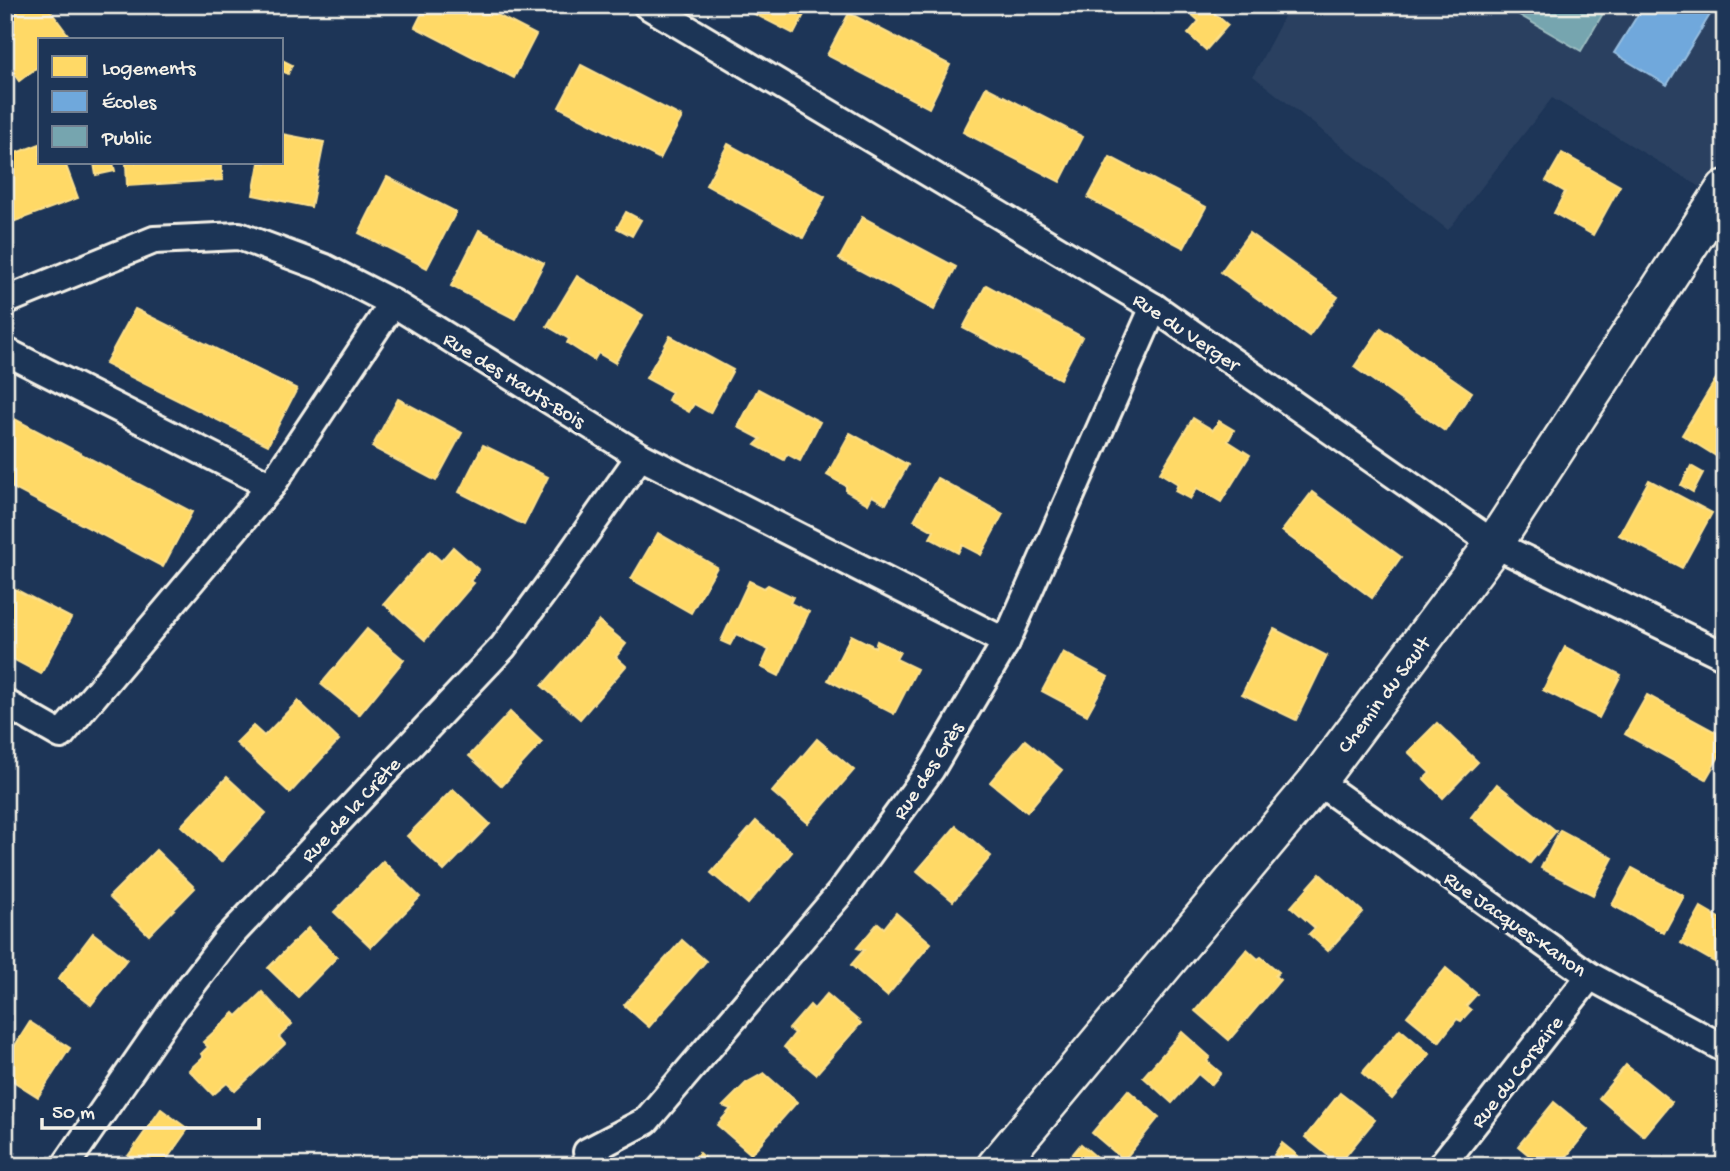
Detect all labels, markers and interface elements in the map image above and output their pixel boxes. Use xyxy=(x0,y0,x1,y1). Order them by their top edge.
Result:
legend xyxy=(38,38,284,164)
text: Logements xyxy=(102,58,197,83)
text: Écoles xyxy=(102,92,158,117)
text: Public xyxy=(101,128,152,153)
street label: Rue du Verger xyxy=(1127,289,1245,380)
street label: Rue des Hauts-Bois xyxy=(437,328,590,436)
street label: Chemin du Sault xyxy=(1334,631,1439,759)
street label: Rue des Grès xyxy=(889,717,972,826)
street label: Rue de la Crête xyxy=(297,753,409,869)
street label: Rue Jacques-Kanon xyxy=(1438,867,1590,984)
street label: Rue du Corsaire xyxy=(1467,1011,1571,1134)
scale bar xyxy=(42,1087,259,1131)
text: 50 m xyxy=(52,1102,95,1127)

